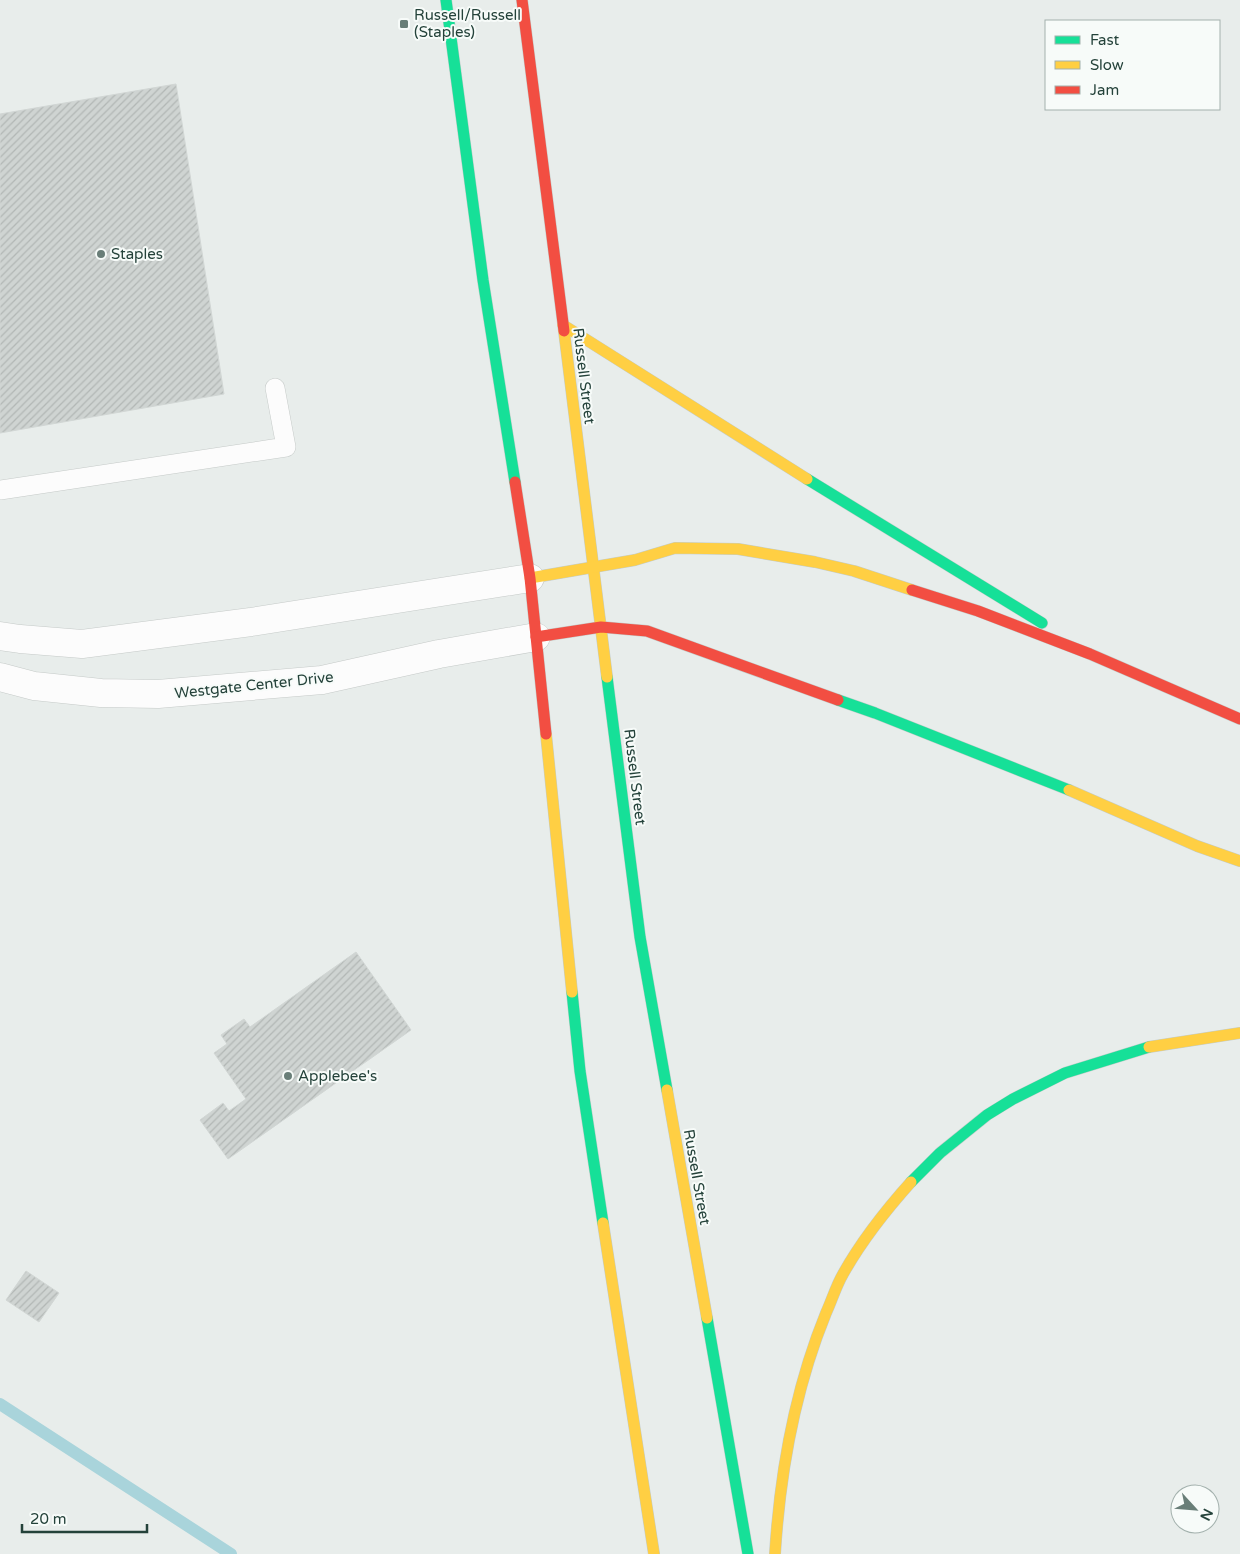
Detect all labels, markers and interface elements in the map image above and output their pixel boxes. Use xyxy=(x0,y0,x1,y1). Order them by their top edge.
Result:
place label: Russell/Russell (Staples) xyxy=(414,6,521,41)
marker: Russell/Russell (Staples) xyxy=(398,18,410,30)
legend xyxy=(1045,20,1220,110)
text: Fast xyxy=(1090,31,1120,49)
text: Slow xyxy=(1090,56,1124,74)
text: Jam xyxy=(1090,81,1119,99)
place label: Staples xyxy=(111,245,163,263)
marker: Staples xyxy=(95,248,107,260)
street label: Russell Street xyxy=(569,327,599,425)
street label: Westgate Center Drive xyxy=(174,668,334,702)
street label: Russell Street xyxy=(620,728,650,826)
place label: Applebee's xyxy=(298,1067,377,1085)
marker: Applebee's xyxy=(282,1070,294,1082)
street label: Russell Street xyxy=(680,1128,714,1227)
north arrow xyxy=(1170,1484,1220,1534)
scale bar xyxy=(22,1502,148,1534)
text: N xyxy=(1196,1506,1216,1523)
text: 20 m xyxy=(30,1510,67,1528)

